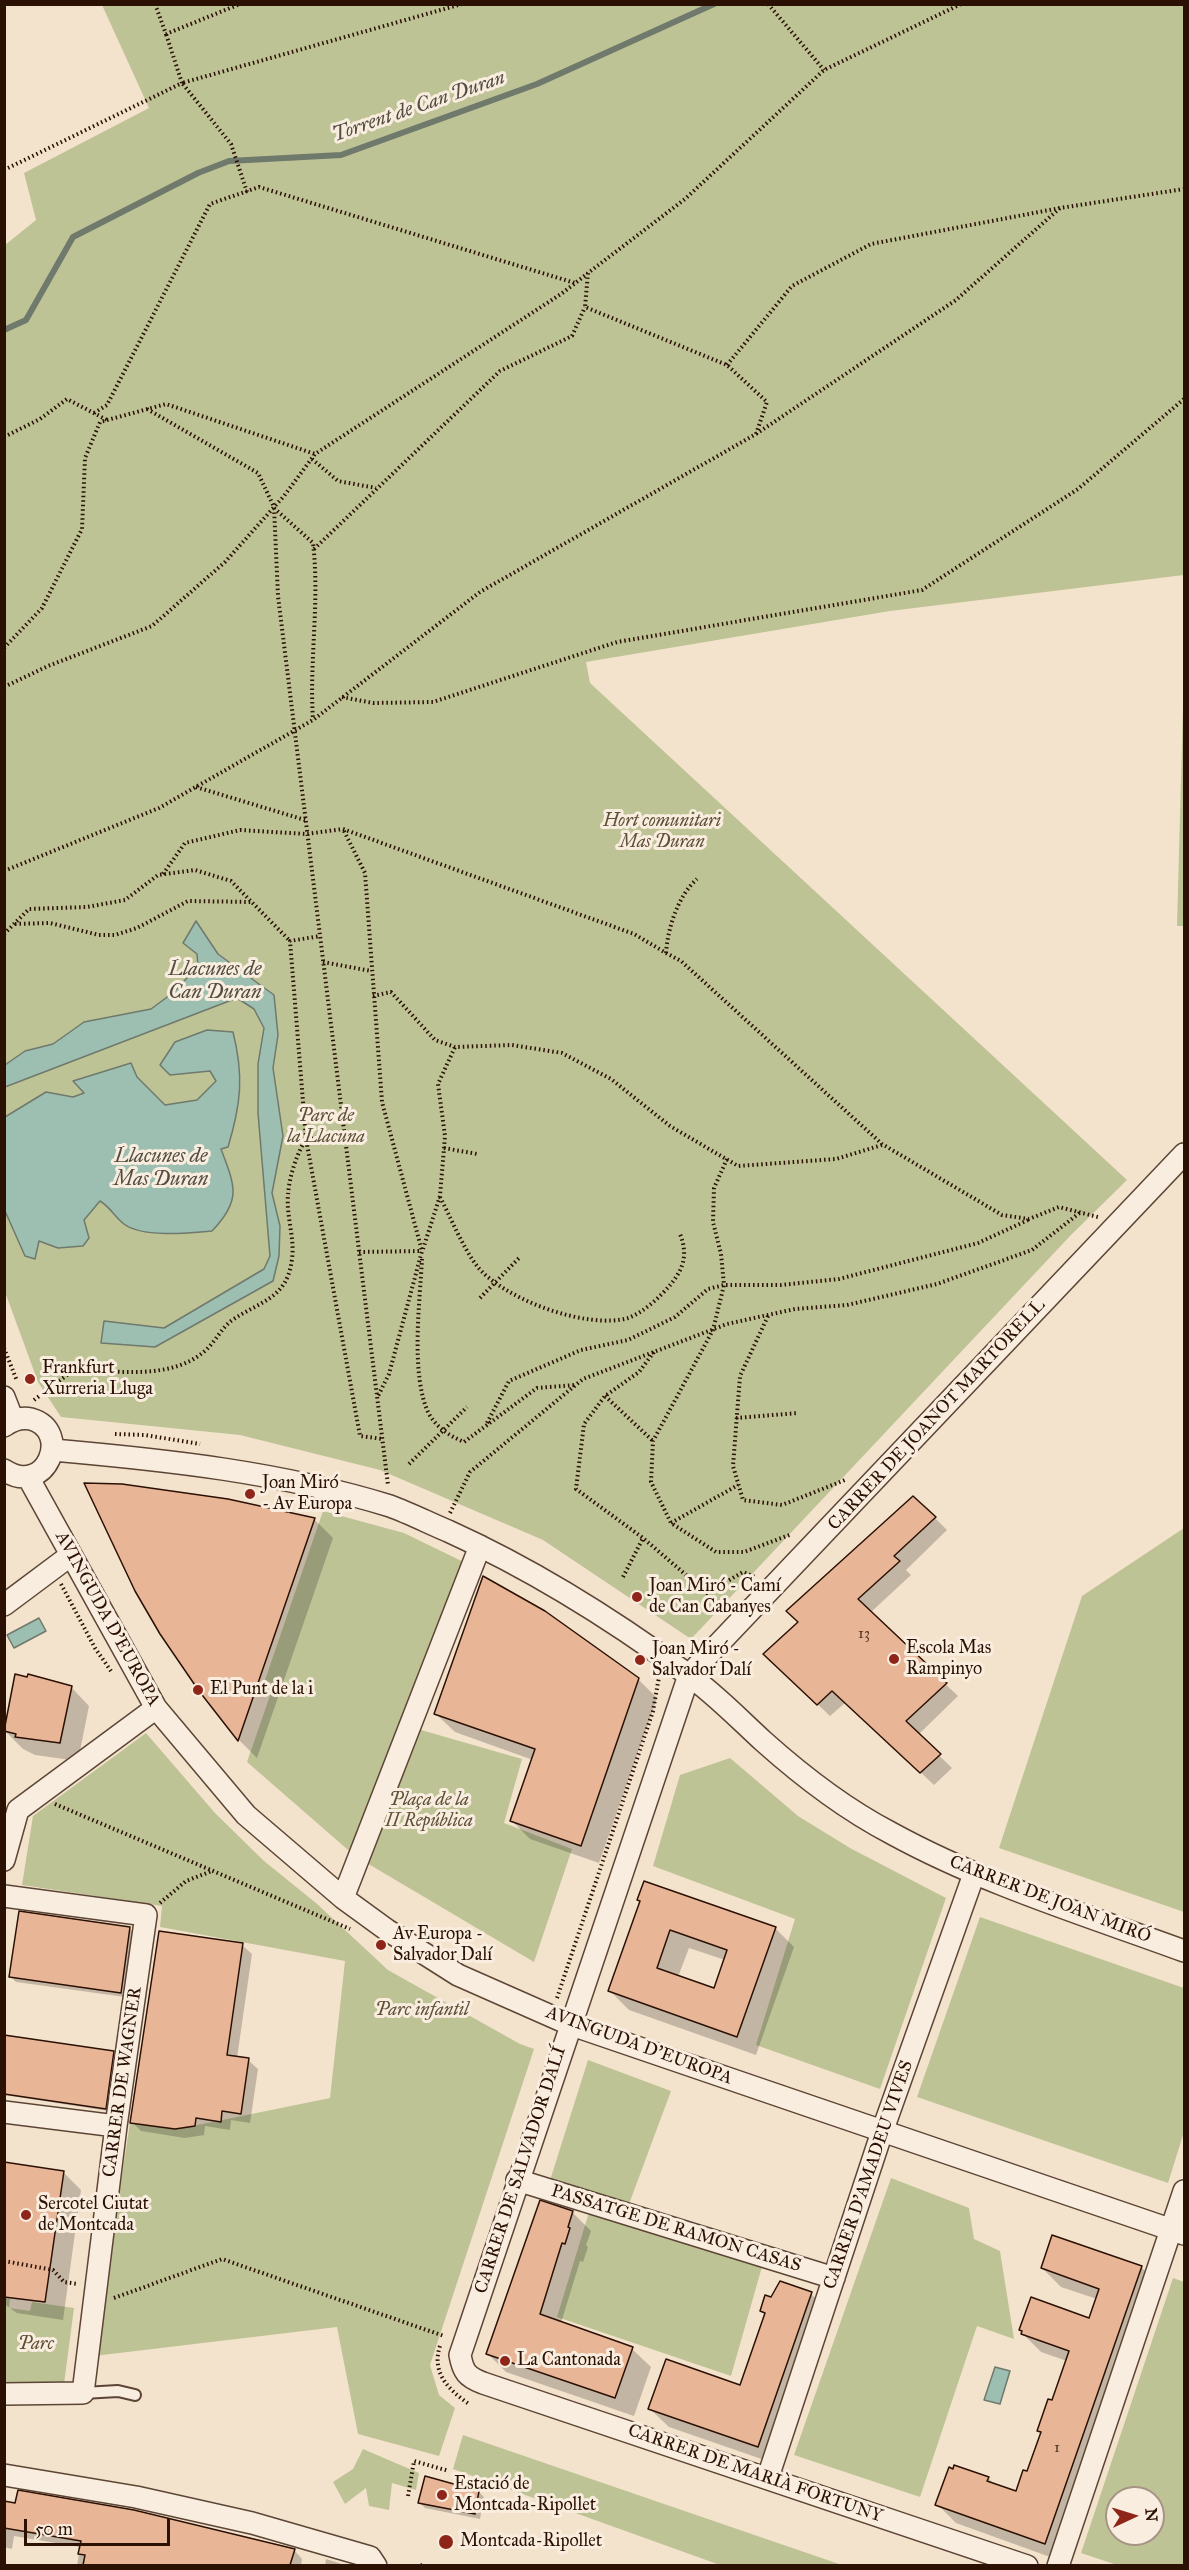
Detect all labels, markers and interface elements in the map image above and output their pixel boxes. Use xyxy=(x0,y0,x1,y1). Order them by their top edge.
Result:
water label: Torrent de Can Duran xyxy=(330,66,508,148)
park label: Hort comunitari Mas Duran xyxy=(603,811,721,854)
water label: Llacunes de Can Duran xyxy=(168,958,262,1005)
park label: Parc de la Llacuna xyxy=(287,1106,365,1148)
water label: Llacunes de Mas Duran xyxy=(114,1145,208,1192)
street label: CARRER DE JOANOT MARTORELL xyxy=(824,1295,1050,1535)
place label: Frankfurt Xurreria Lluga xyxy=(42,1358,153,1400)
marker: Frankfurt Xurreria Lluga xyxy=(23,1372,37,1386)
place label: Joan Miró - Av Europa xyxy=(262,1473,352,1516)
marker: Joan Miró - Av Europa xyxy=(243,1487,257,1501)
street label: AVINGUDA D'EUROPA xyxy=(50,1528,164,1710)
place label: Joan Miró - Camí de Can Cabanyes xyxy=(649,1576,781,1618)
marker: Joan Miró - Camí de Can Cabanyes xyxy=(630,1590,644,1604)
house number: 13 xyxy=(858,1625,870,1643)
place label: Escola Mas Rampinyo xyxy=(906,1638,991,1680)
place label: Joan Miró - Salvador Dalí xyxy=(652,1639,751,1682)
marker: Escola Mas Rampinyo xyxy=(887,1652,901,1666)
marker: Joan Miró - Salvador Dalí xyxy=(633,1653,647,1667)
place label: El Punt de la i xyxy=(210,1679,313,1701)
marker: El Punt de la i xyxy=(191,1683,205,1697)
park label: Plaça de la II República xyxy=(385,1790,473,1832)
street label: CARRER DE JOAN MIRÓ xyxy=(946,1852,1154,1948)
place label: Av Europa - Salvador Dalí xyxy=(393,1924,492,1966)
marker: Av Europa - Salvador Dalí xyxy=(374,1938,388,1952)
street label: CARRER DE WAGNER xyxy=(99,1985,147,2179)
park label: Parc infantil xyxy=(375,2000,469,2022)
street label: AVINGUDA D'EUROPA xyxy=(543,2002,735,2090)
street label: CARRER DE SALVADOR DALÍ xyxy=(471,2044,571,2296)
street label: CARRER D'AMADEU VIVES xyxy=(820,2058,918,2292)
street label: PASSATGE DE RAMON CASAS xyxy=(548,2181,804,2277)
place label: Sercotel Ciutat de Montcada xyxy=(38,2194,149,2236)
marker: Sercotel Ciutat de Montcada xyxy=(19,2208,33,2222)
park label: Parc xyxy=(18,2334,54,2356)
place label: La Cantonada xyxy=(517,2350,621,2372)
marker: La Cantonada xyxy=(498,2354,512,2368)
street label: CARRER DE MARIÀ FORTUNY xyxy=(625,2420,885,2528)
house number: 1 xyxy=(1054,2439,1060,2457)
place label: Estació de Montcada-Ripollet xyxy=(454,2474,596,2516)
north arrow xyxy=(1105,2486,1165,2546)
marker: Estació de Montcada-Ripollet xyxy=(435,2488,449,2502)
scale bar xyxy=(27,2507,172,2545)
text: N xyxy=(1142,2507,1161,2522)
text: 50 m xyxy=(35,2518,73,2540)
place label: Montcada-Ripollet xyxy=(460,2531,602,2553)
marker: Montcada-Ripollet xyxy=(437,2533,455,2551)

